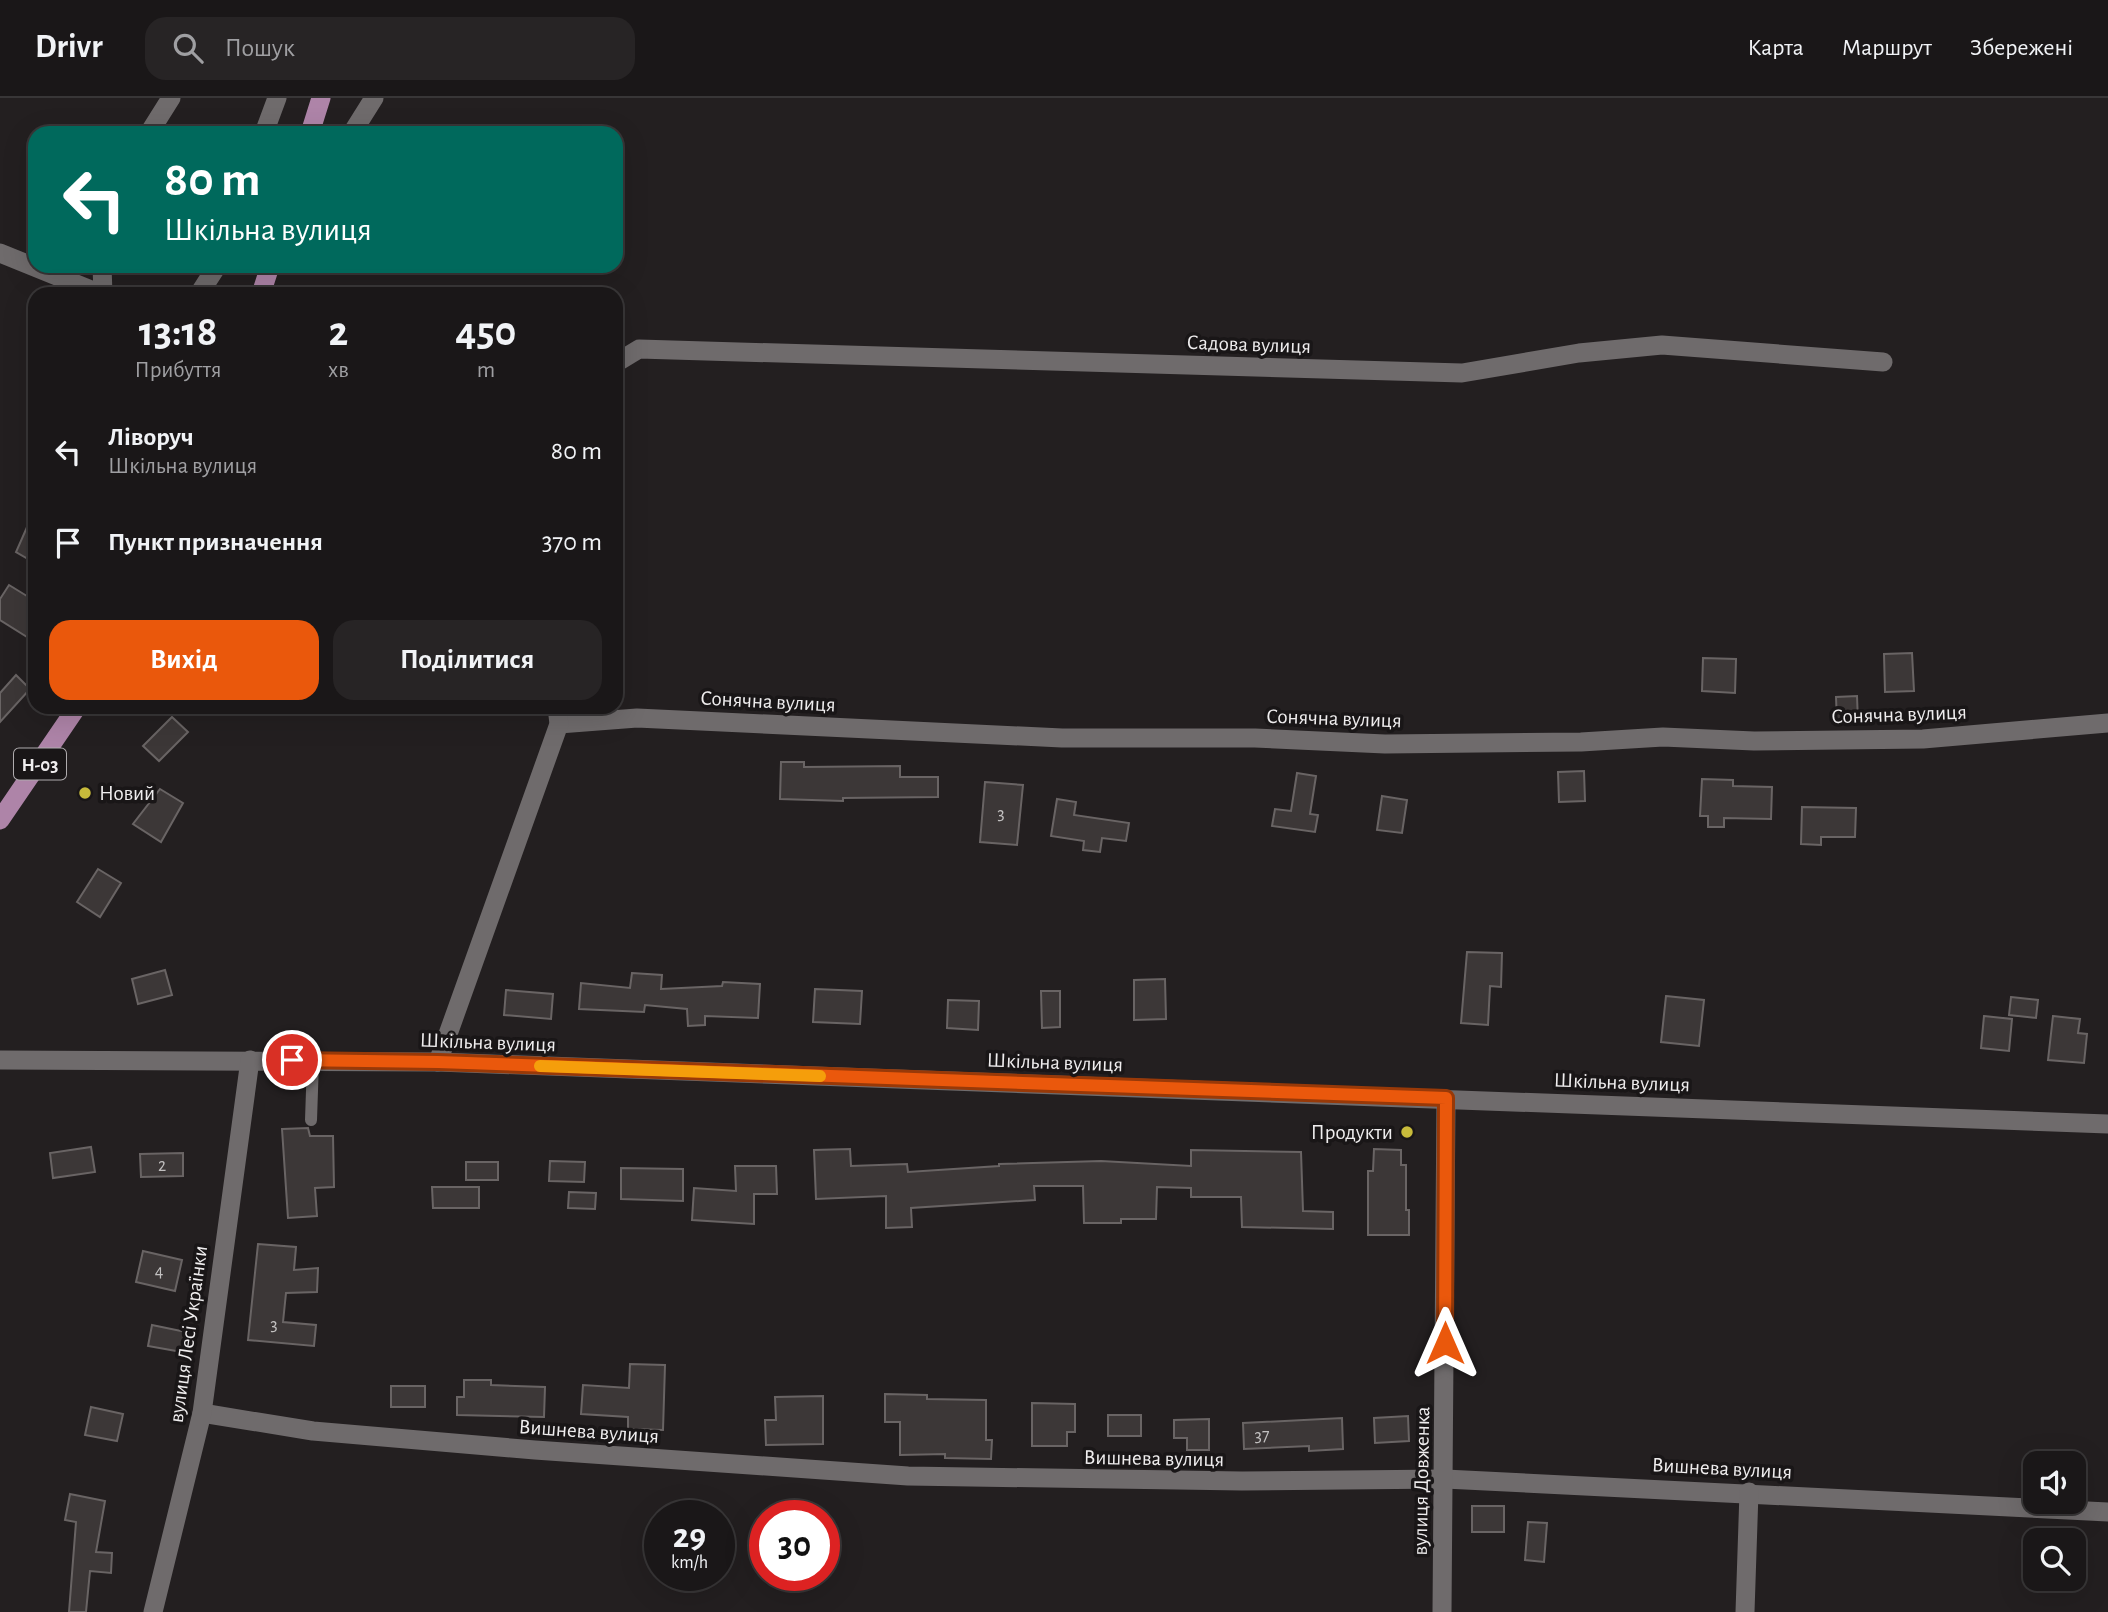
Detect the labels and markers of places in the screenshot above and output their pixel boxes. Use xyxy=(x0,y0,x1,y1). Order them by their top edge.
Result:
place label: Новий xyxy=(99,783,155,804)
marker: Новий xyxy=(77,785,93,801)
pin xyxy=(262,1030,322,1090)
place label: Продукти xyxy=(1311,1122,1393,1143)
marker: Продукти xyxy=(1399,1124,1415,1140)

